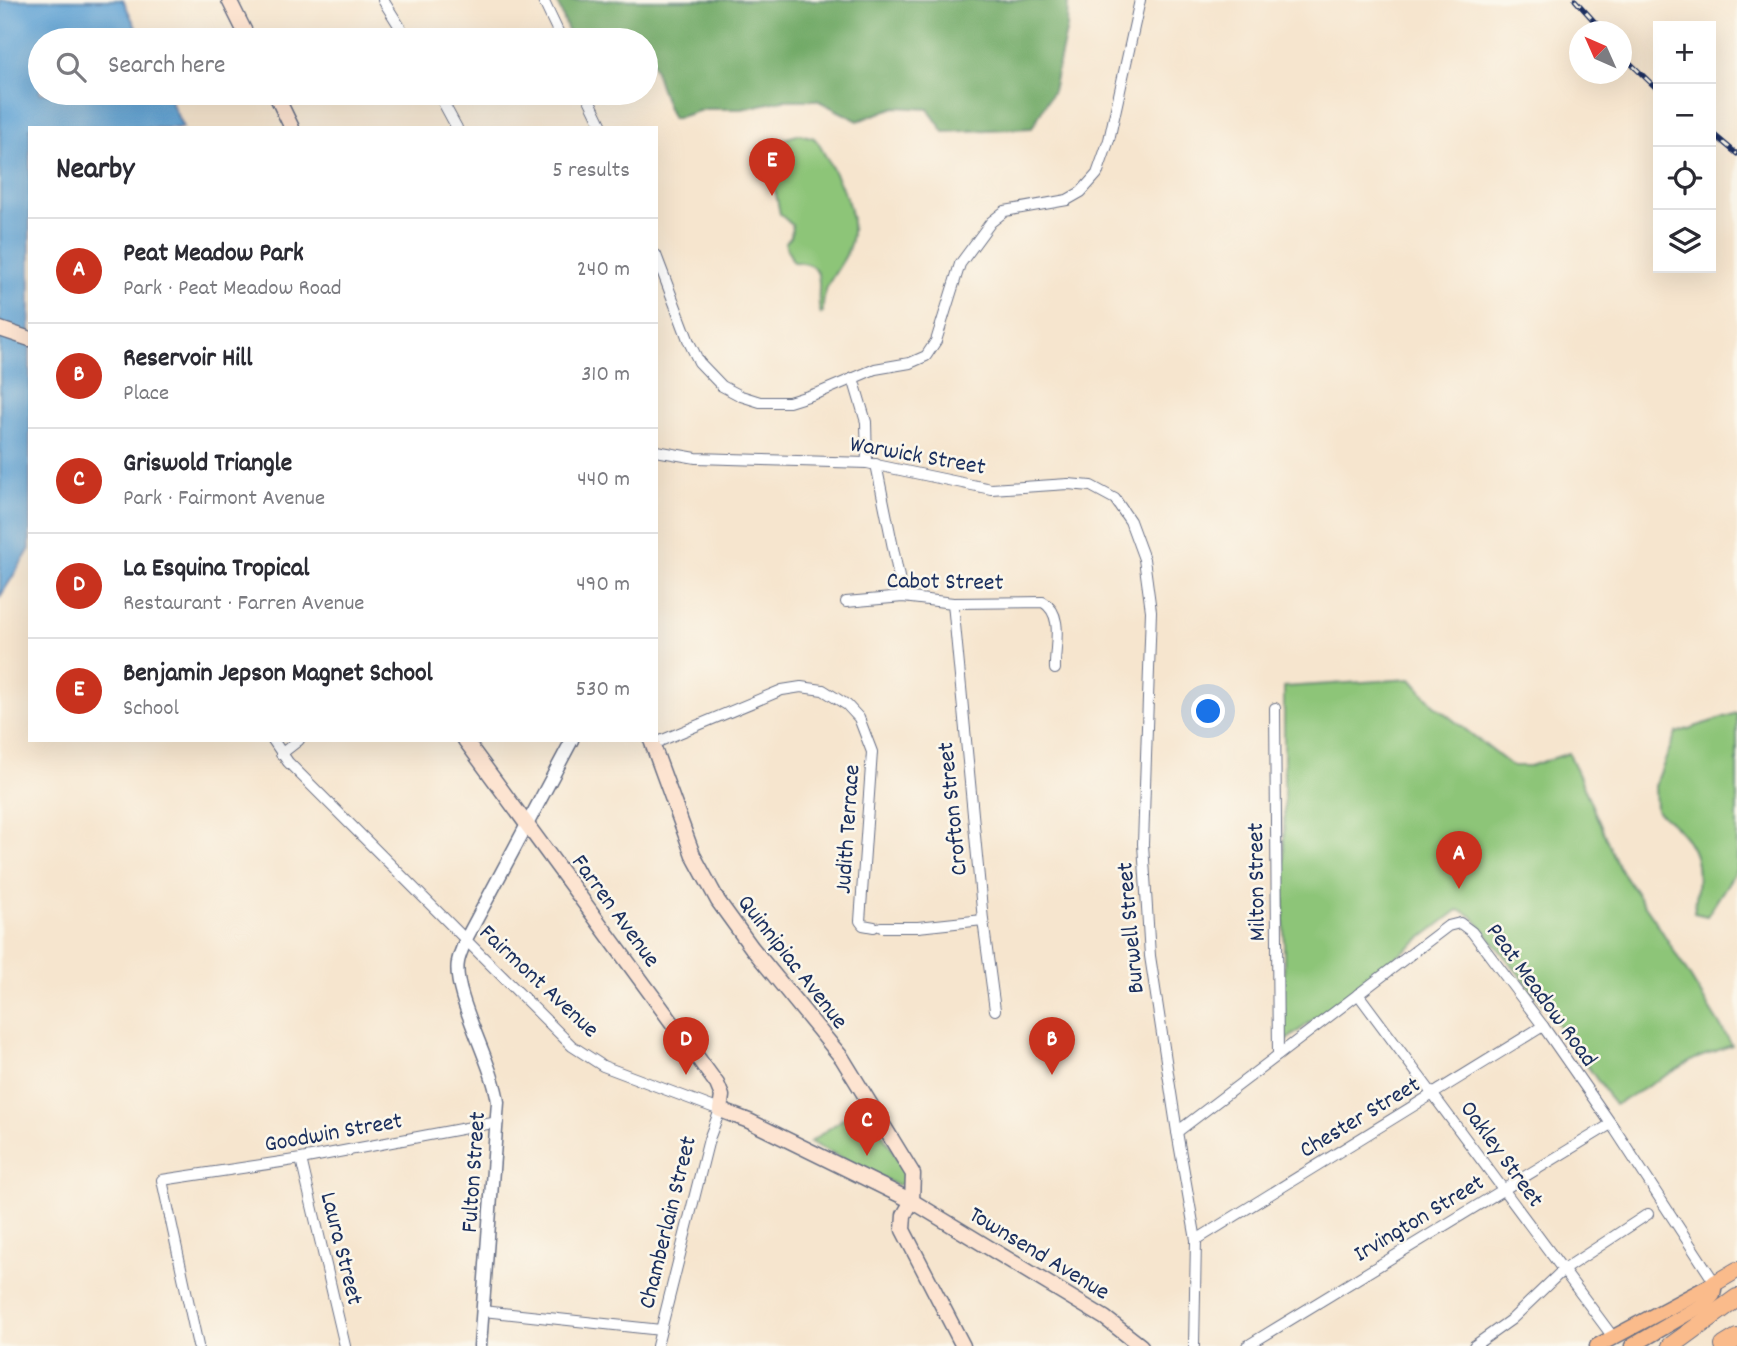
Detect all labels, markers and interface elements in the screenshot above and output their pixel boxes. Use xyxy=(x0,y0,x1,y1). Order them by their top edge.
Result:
north arrow xyxy=(1569,21,1632,84)
map controls xyxy=(1653,21,1716,273)
button: + xyxy=(1653,21,1716,84)
search box xyxy=(28,28,658,105)
icon: search xyxy=(52,48,90,86)
text: Search here xyxy=(108,48,226,85)
button: − xyxy=(1653,84,1716,147)
pin: E xyxy=(749,138,795,196)
button: locate xyxy=(1653,147,1716,210)
text: Nearby xyxy=(56,150,134,193)
text: 5 results xyxy=(552,155,630,188)
button: layers xyxy=(1653,210,1716,273)
text: Peat Meadow Park xyxy=(123,236,304,273)
text: A xyxy=(73,254,85,287)
text: 240 m xyxy=(577,254,630,287)
text: Park · Peat Meadow Road xyxy=(123,273,342,306)
text: Reservoir Hill xyxy=(123,341,252,378)
text: B xyxy=(74,359,84,392)
text: 310 m xyxy=(581,359,630,392)
text: Place xyxy=(123,378,169,411)
street label: Warwick Street xyxy=(847,428,988,486)
text: Griswold Triangle xyxy=(123,446,292,483)
text: C xyxy=(73,464,85,497)
text: 440 m xyxy=(577,464,630,497)
text: Park · Fairmont Avenue xyxy=(123,483,325,516)
text: La Esquina Tropical xyxy=(123,551,309,588)
street label: Cabot Street xyxy=(886,565,1004,601)
text: D xyxy=(73,569,85,602)
text: 490 m xyxy=(576,569,630,602)
text: Restaurant · Farren Avenue xyxy=(123,588,364,621)
text: Benjamin Jepson Magnet School xyxy=(123,656,433,693)
text: E xyxy=(74,674,84,707)
text: 530 m xyxy=(576,674,630,707)
text: School xyxy=(123,693,179,726)
your location xyxy=(1191,694,1225,728)
street label: Crofton Street xyxy=(930,740,978,877)
street label: Judith Terrace xyxy=(828,763,870,895)
street label: Milton Street xyxy=(1240,822,1276,942)
pin: A xyxy=(1436,831,1482,889)
street label: Farren Avenue xyxy=(562,848,667,975)
street label: Burwell Street xyxy=(1109,860,1155,995)
street label: Quinnipiac Avenue xyxy=(728,888,855,1037)
street label: Fairmont Avenue xyxy=(470,917,606,1047)
street label: Peat Meadow Road xyxy=(1477,917,1604,1075)
pin: D xyxy=(663,1017,709,1075)
pin: B xyxy=(1029,1017,1075,1075)
street label: Chester Street xyxy=(1294,1069,1428,1168)
street label: Oakley Street xyxy=(1450,1094,1551,1215)
pin: C xyxy=(844,1098,890,1156)
street label: Goodwin Street xyxy=(262,1105,405,1163)
street label: Fulton Street xyxy=(454,1110,496,1234)
street label: Chamberlain Street xyxy=(631,1133,707,1313)
street label: Irvington Street xyxy=(1348,1167,1491,1272)
street label: Laura Street xyxy=(310,1189,371,1309)
street label: Townsend Avenue xyxy=(962,1199,1115,1310)

